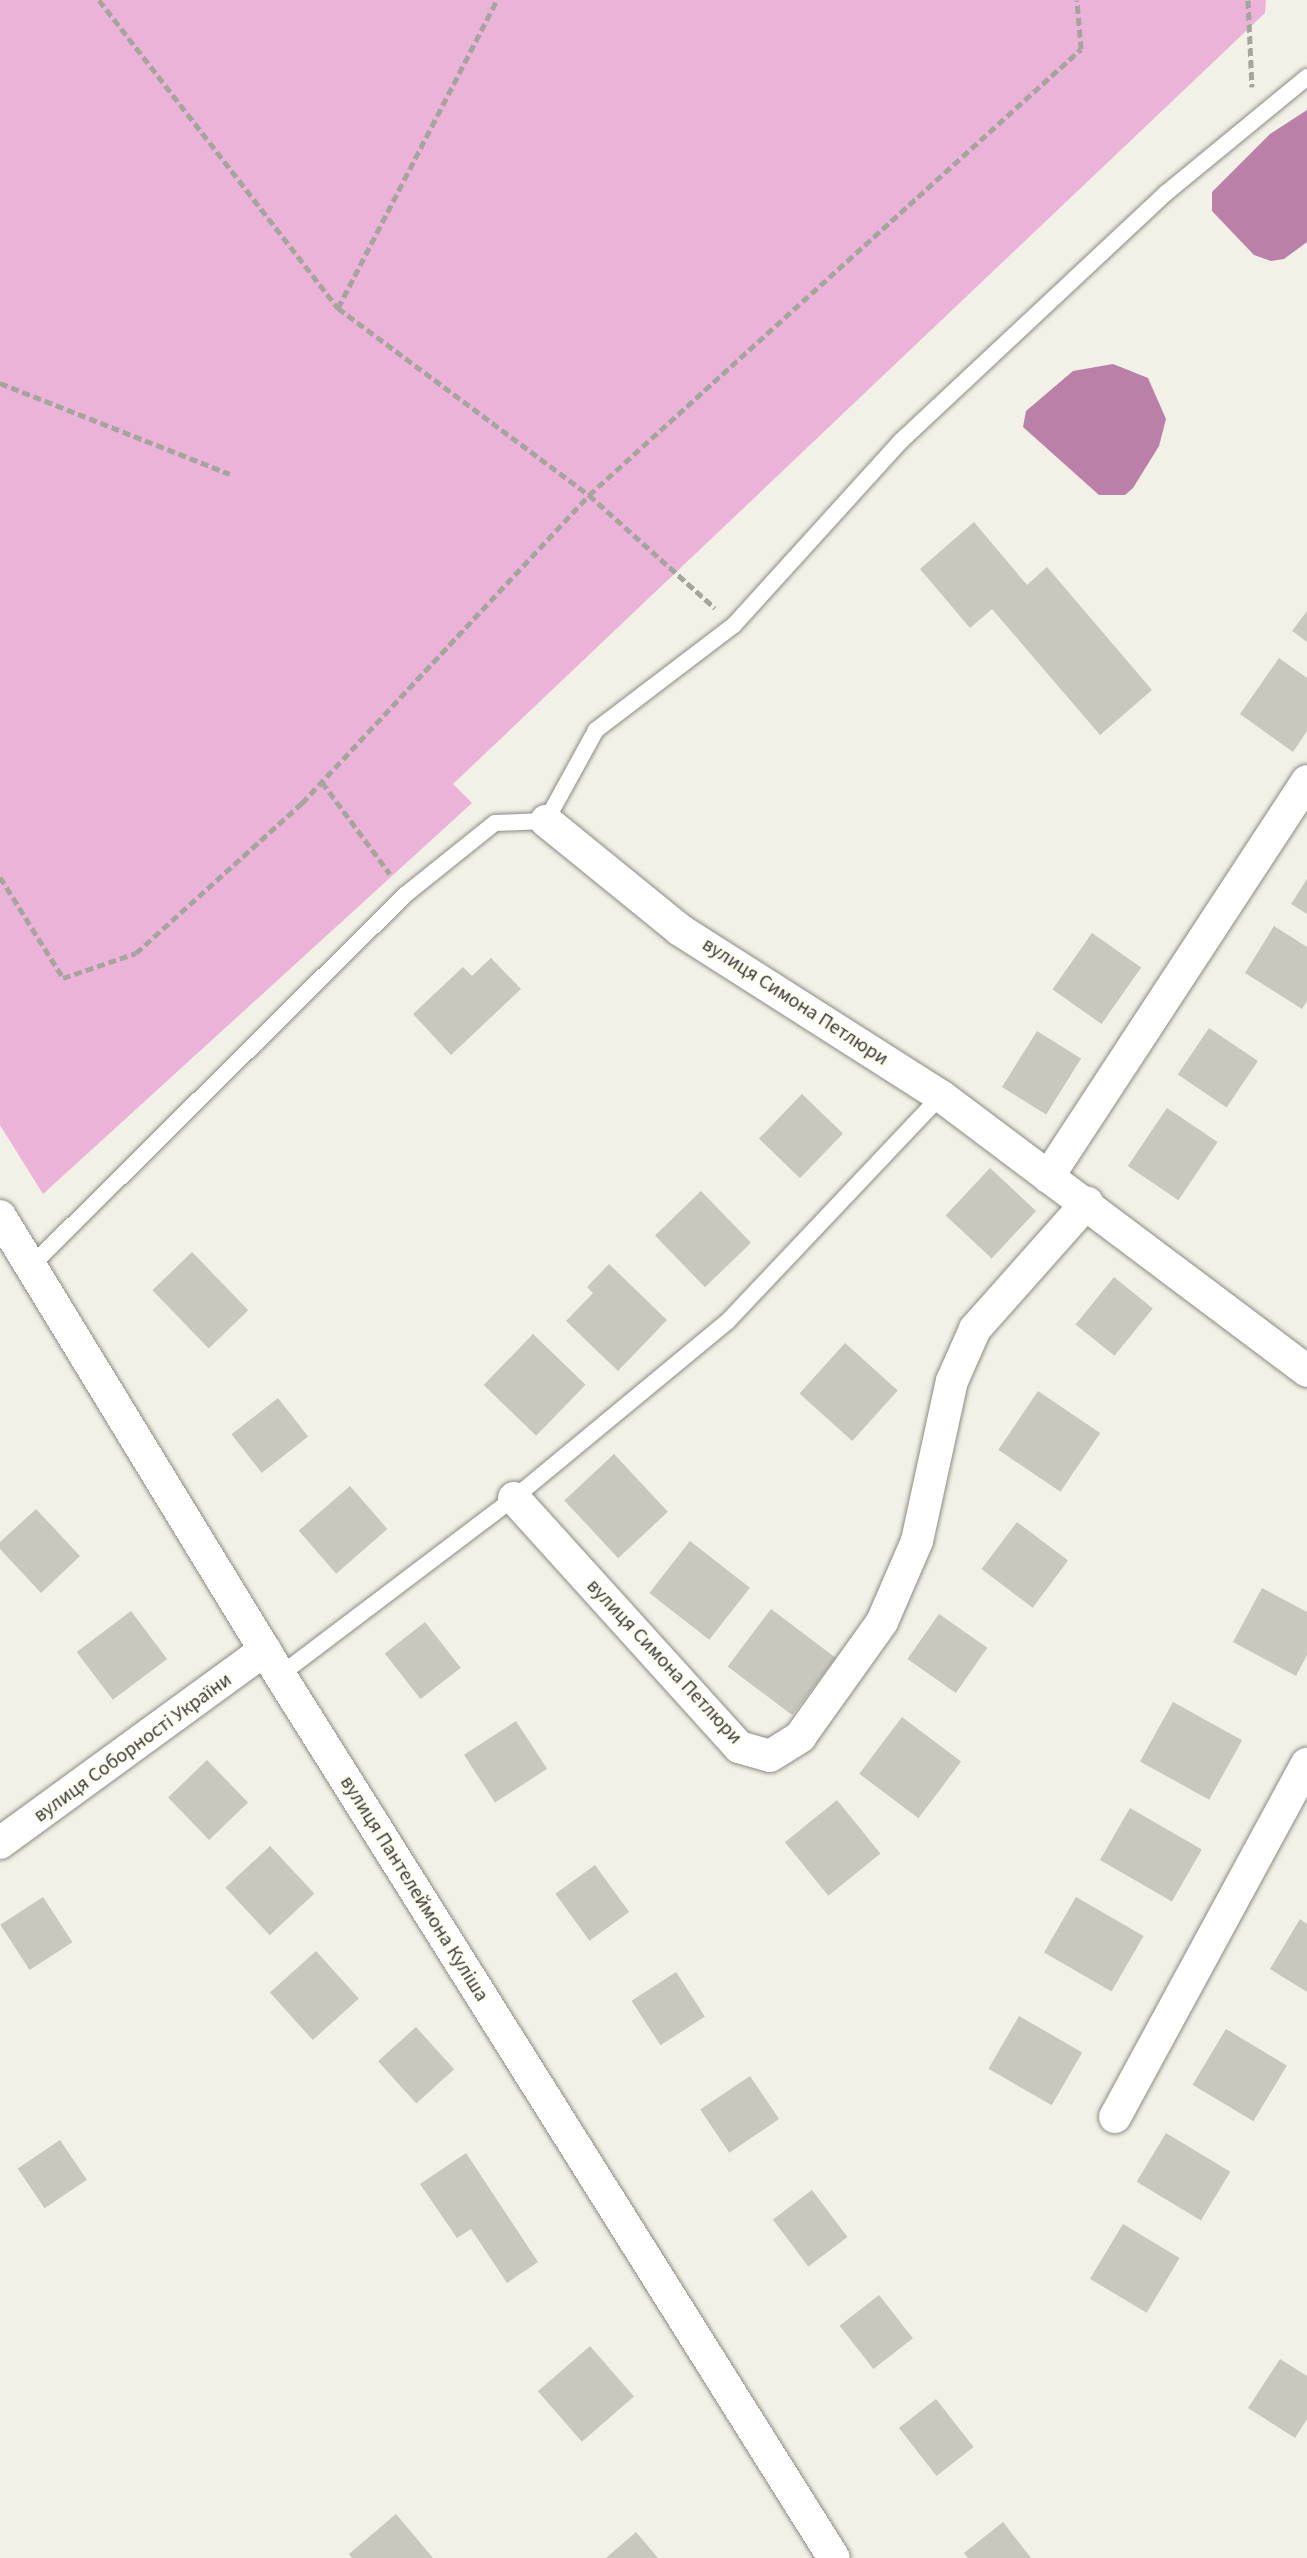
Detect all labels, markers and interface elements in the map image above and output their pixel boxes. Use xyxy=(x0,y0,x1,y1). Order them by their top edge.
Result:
street label: вулиця Симона Петлюри xyxy=(697,933,893,1071)
street label: вулиця Симона Петлюри xyxy=(581,1574,747,1750)
street label: вулиця Соборності України xyxy=(29,1668,237,1828)
street label: вулиця Пантелеймона Куліша xyxy=(335,1772,493,2006)

